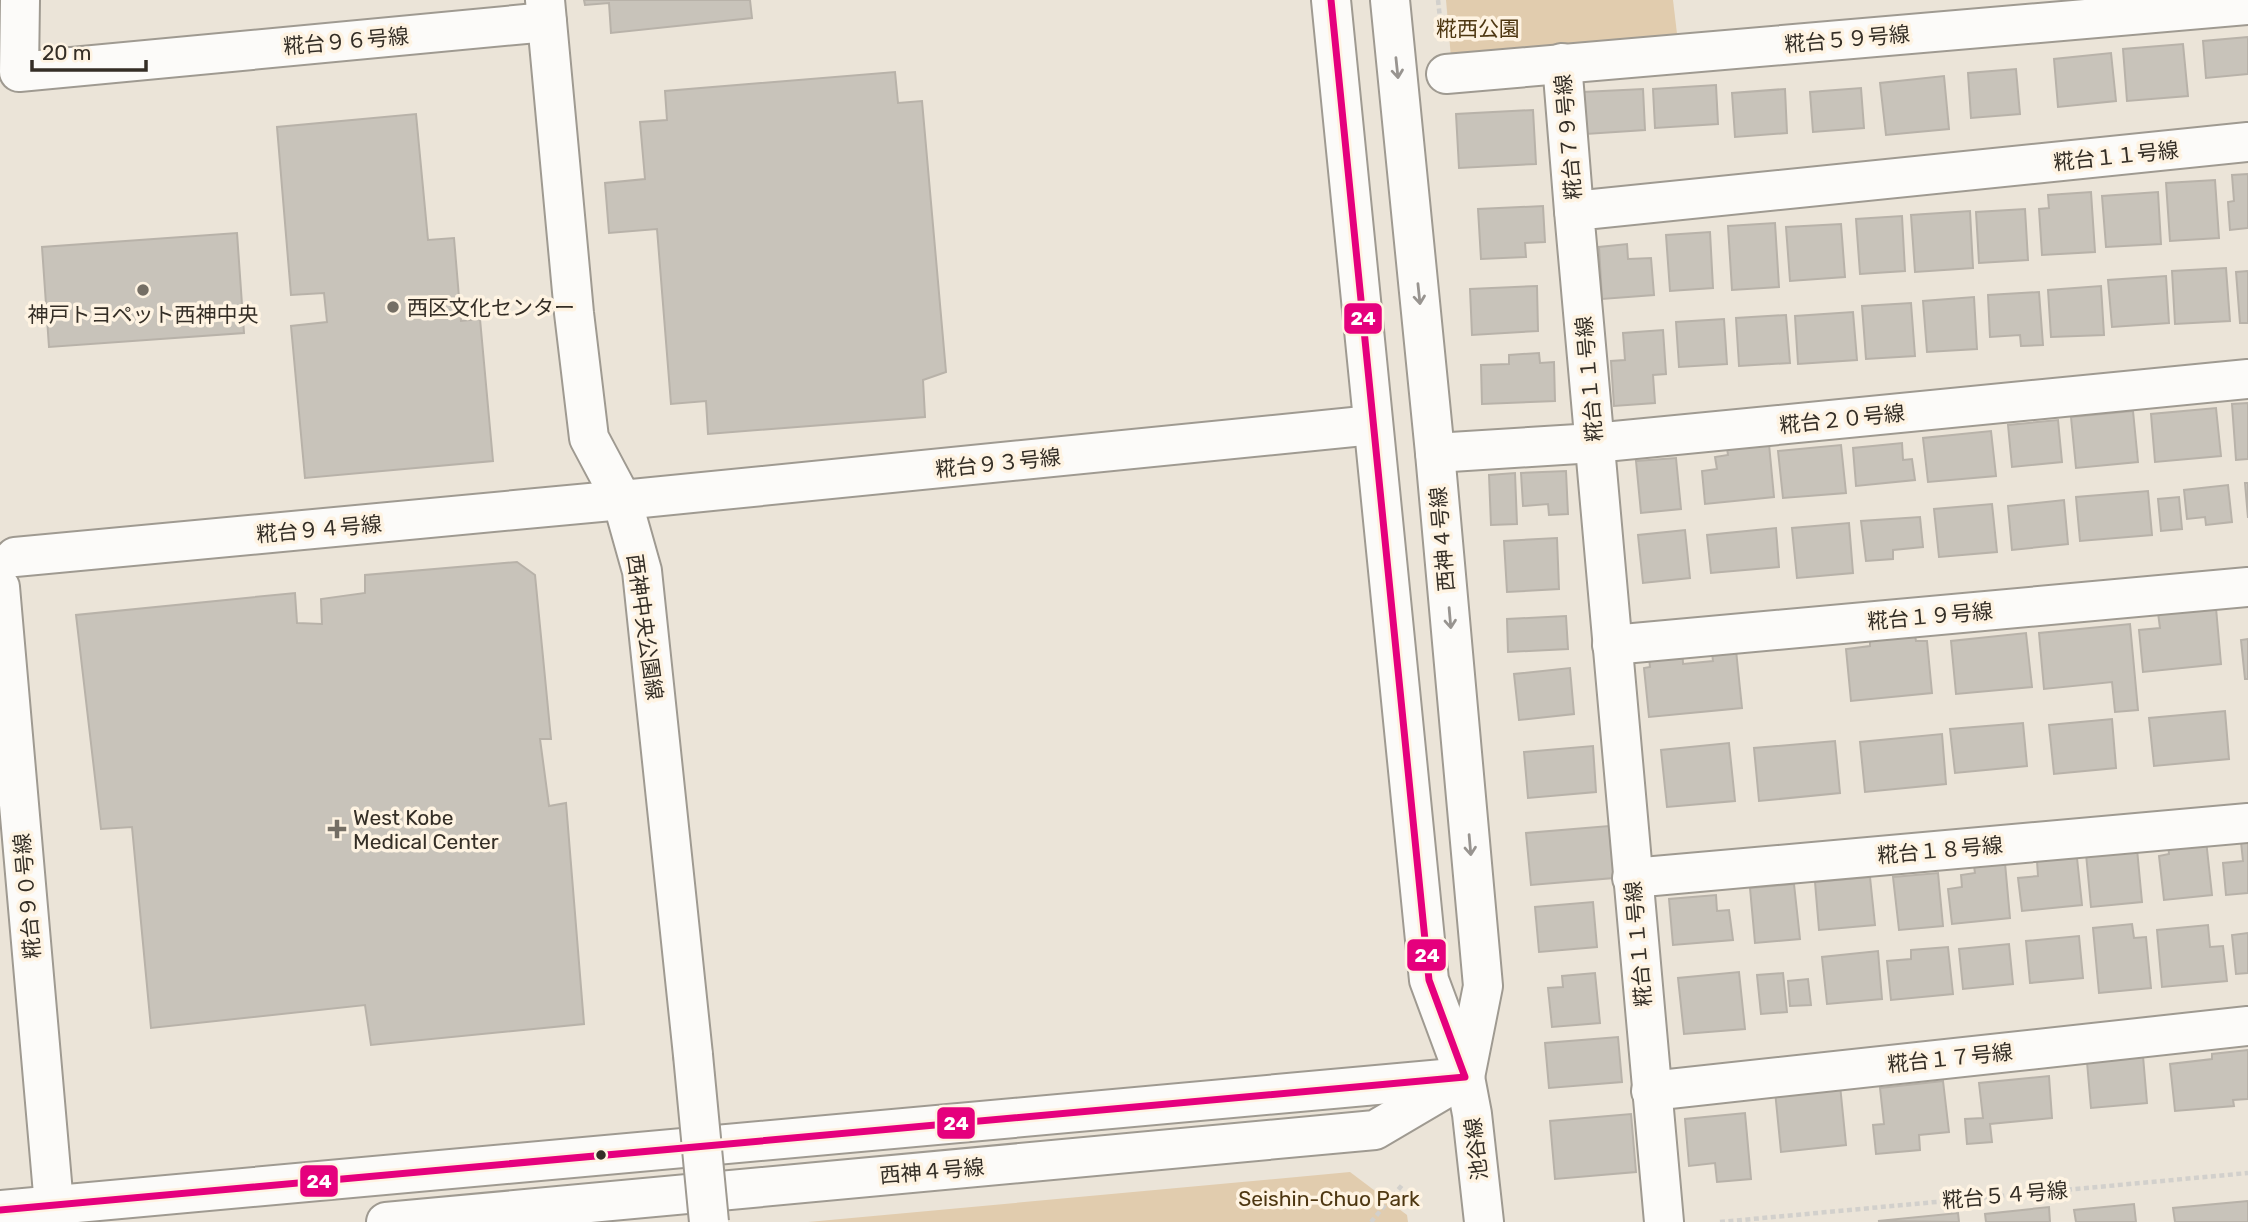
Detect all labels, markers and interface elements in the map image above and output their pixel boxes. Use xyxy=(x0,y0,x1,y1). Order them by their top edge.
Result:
park label: 糀西公園 xyxy=(1436,16,1520,41)
street label: 糀台５９号線 xyxy=(1783,21,1911,57)
street label: 糀台９６号線 xyxy=(282,23,410,59)
scale bar xyxy=(32,28,145,72)
text: 20 m xyxy=(42,40,91,65)
one-way arrow xyxy=(1391,56,1404,79)
street label: 糀台７９号線 xyxy=(1550,73,1586,201)
street label: 糀台１１号線 xyxy=(2052,137,2180,175)
marker: 神戸トヨペット西神中央 xyxy=(135,282,151,298)
one-way arrow xyxy=(1413,283,1426,305)
place label: 西区文化センター xyxy=(407,295,575,320)
marker: 西区文化センター xyxy=(385,299,401,315)
place label: 神戸トヨペット西神中央 xyxy=(28,302,259,327)
line badge: 24 xyxy=(1343,302,1383,335)
text: 24 xyxy=(1350,307,1376,330)
street label: 糀台１１号線 xyxy=(1571,315,1607,443)
street label: 糀台２０号線 xyxy=(1778,400,1906,438)
street label: 糀台９３号線 xyxy=(934,444,1062,482)
street label: 西神４号線 xyxy=(1425,486,1459,592)
street label: 糀台９４号線 xyxy=(255,511,383,547)
street label: 西神中央公園線 xyxy=(622,552,668,702)
street label: 糀台１９号線 xyxy=(1866,598,1994,634)
one-way arrow xyxy=(1444,607,1457,629)
place label: West Kobe Medical Center xyxy=(353,805,499,854)
marker: West Kobe Medical Center xyxy=(327,819,347,839)
street label: 糀台９０号線 xyxy=(9,832,45,960)
street label: 糀台１８号線 xyxy=(1876,832,2004,868)
one-way arrow xyxy=(1464,833,1477,856)
street label: 糀台１１号線 xyxy=(1620,880,1656,1008)
line badge: 24 xyxy=(1406,938,1447,972)
text: 24 xyxy=(1414,944,1440,967)
street label: 糀台１７号線 xyxy=(1886,1039,2014,1077)
line badge: 24 xyxy=(936,1106,976,1140)
text: 24 xyxy=(943,1112,969,1135)
street label: 池谷線 xyxy=(1460,1116,1492,1182)
unlabelled marker xyxy=(594,1148,608,1162)
street label: 西神４号線 xyxy=(879,1154,985,1188)
line badge: 24 xyxy=(299,1164,339,1198)
text: 24 xyxy=(306,1170,332,1193)
street label: 糀台５４号線 xyxy=(1941,1177,2069,1213)
park label: Seishin-Chuo Park xyxy=(1238,1186,1420,1211)

